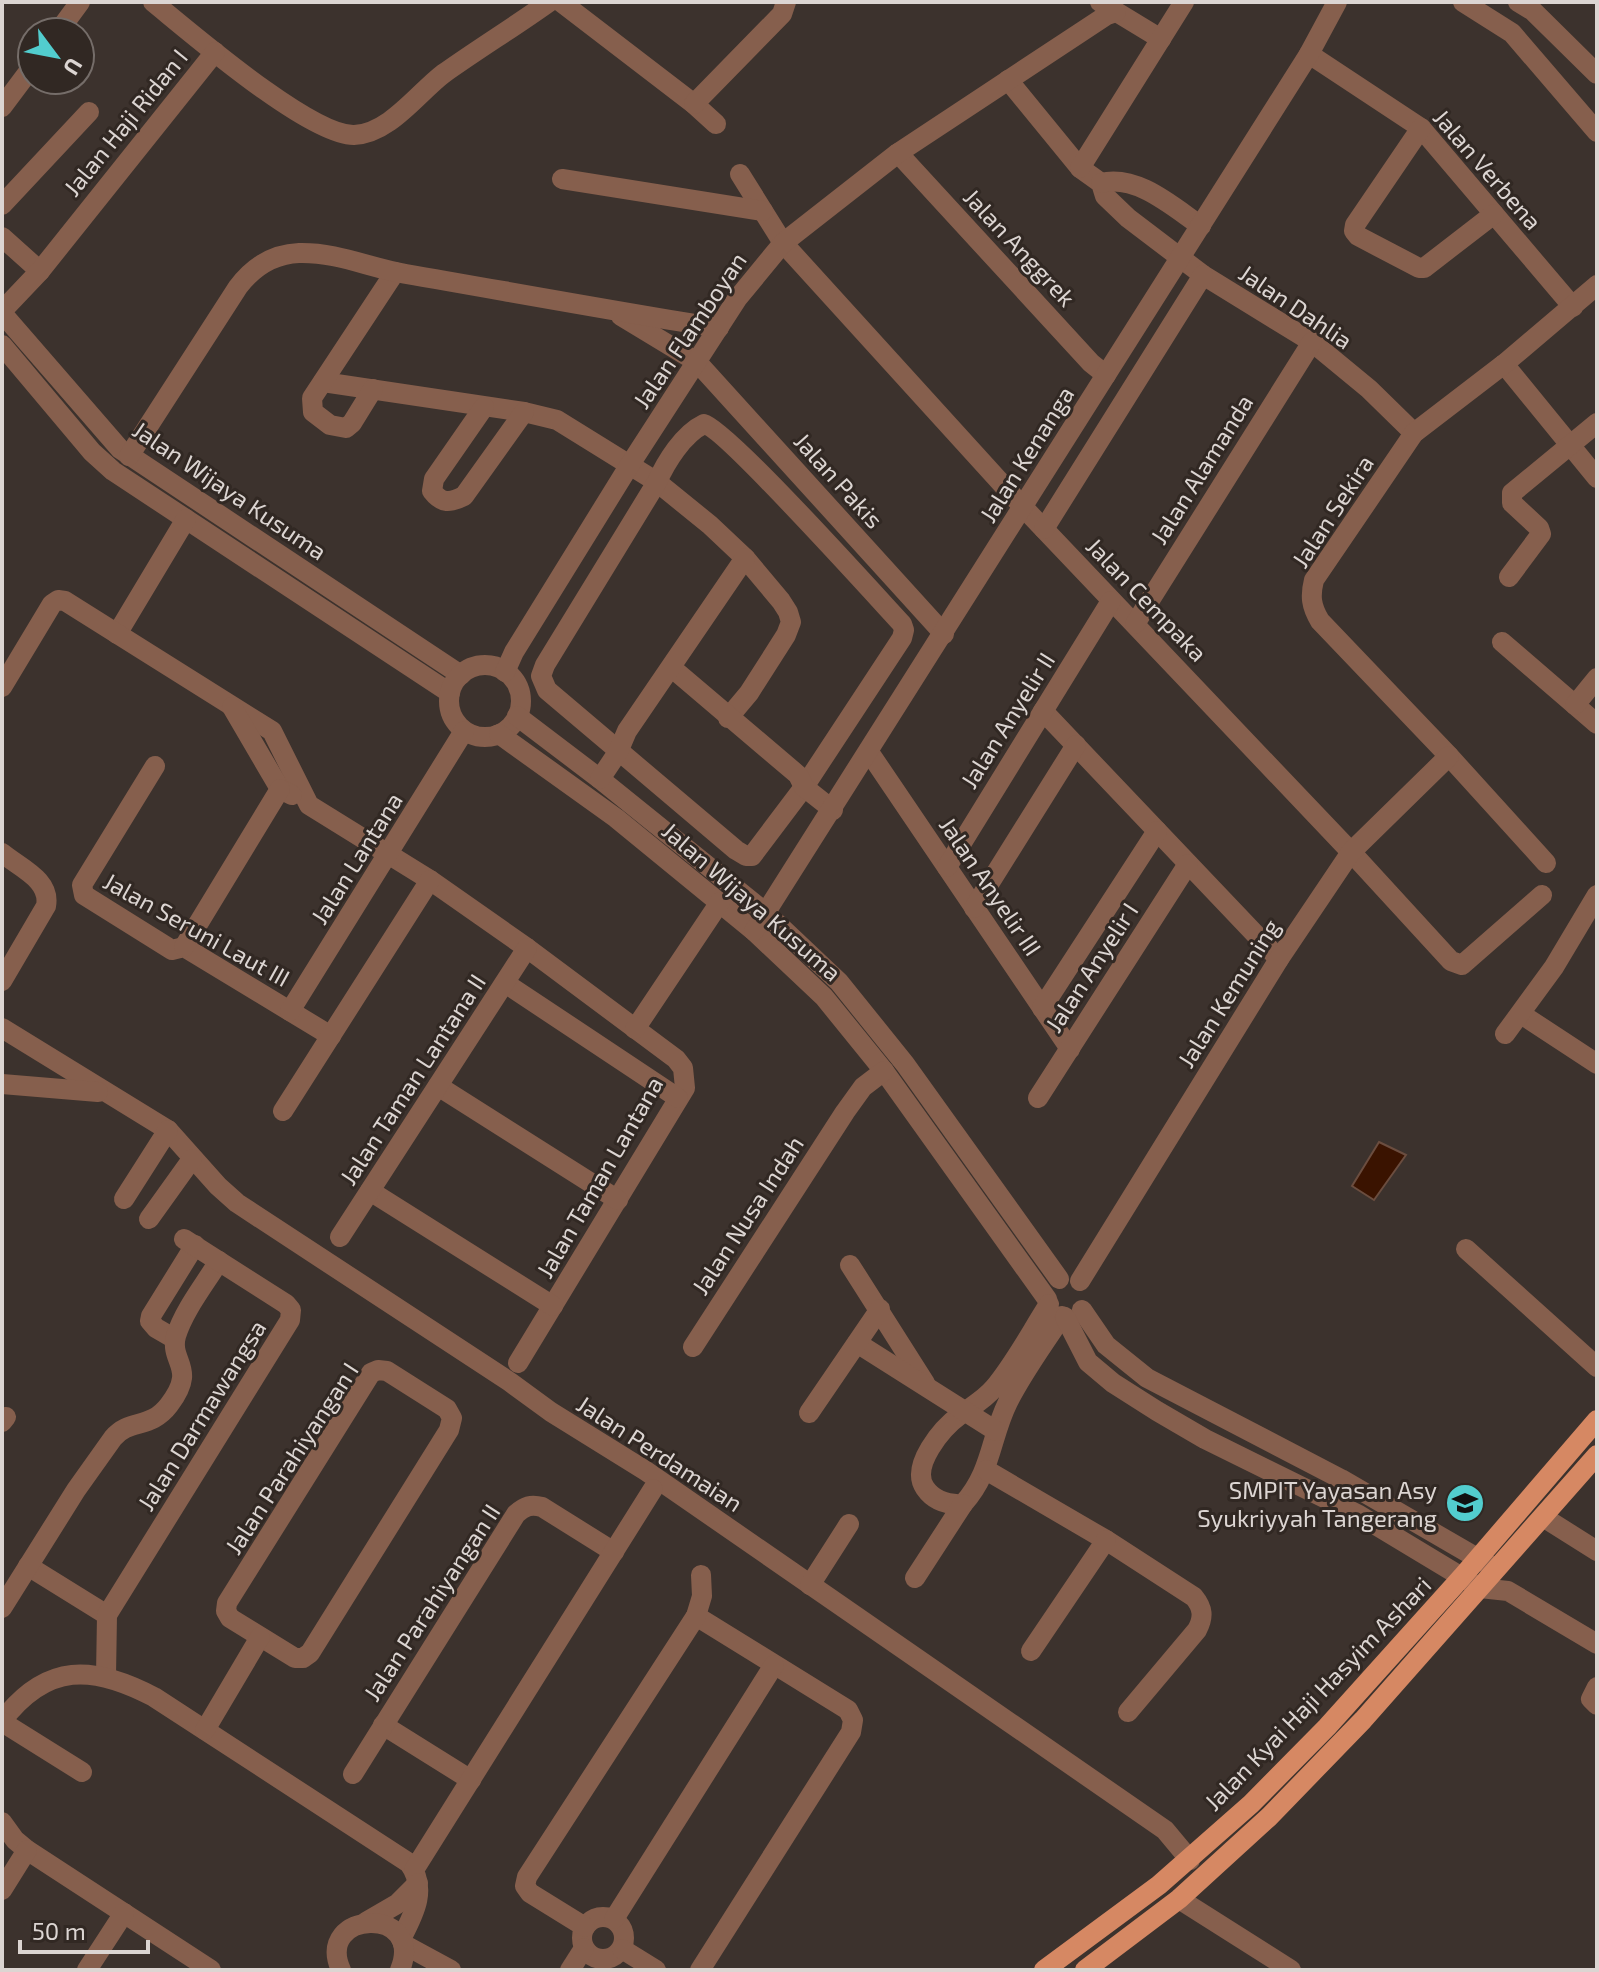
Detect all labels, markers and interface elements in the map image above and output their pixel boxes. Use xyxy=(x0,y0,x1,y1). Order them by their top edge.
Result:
north arrow xyxy=(16,16,96,96)
street label: Jalan Haji Ridan I xyxy=(57,43,193,201)
text: U xyxy=(59,54,89,80)
street label: Jalan Verbena xyxy=(1428,103,1548,235)
street label: Jalan Anggrek xyxy=(958,182,1082,312)
street label: Jalan Flamboyan xyxy=(626,246,752,414)
street label: Jalan Dahlia xyxy=(1234,258,1358,354)
street label: Jalan Kenanga xyxy=(973,380,1079,528)
street label: Jalan Alamanda xyxy=(1143,389,1259,549)
street label: Jalan Wijaya Kusuma xyxy=(128,414,332,566)
street label: Jalan Pakis xyxy=(789,426,889,534)
street label: Jalan Sekira xyxy=(1285,449,1379,573)
street label: Jalan Cempaka xyxy=(1081,531,1213,667)
street label: Jalan Anyelir II xyxy=(954,647,1060,793)
street label: Jalan Lantana xyxy=(304,787,408,929)
street label: Jalan Anyelir III xyxy=(934,811,1048,961)
street label: Jalan Wijaya Kusuma xyxy=(657,815,847,987)
street label: Jalan Seruni Laut III xyxy=(99,866,295,992)
street label: Jalan Anyelir I xyxy=(1038,897,1144,1037)
street label: Jalan Kemuning xyxy=(1171,913,1285,1073)
street label: Jalan Taman Lantana II xyxy=(333,968,491,1190)
street label: Jalan Taman Lantana xyxy=(530,1071,668,1283)
street label: Jalan Nusa Indah xyxy=(685,1130,809,1300)
street label: Jalan Darmawangsa xyxy=(131,1314,271,1516)
street label: Jalan Parahiyangan I xyxy=(218,1357,364,1559)
street label: Jalan Perdamaian xyxy=(572,1389,748,1517)
place label: SMPIT Yayasan Asy Syukriyyah Tangerang xyxy=(1197,1475,1437,1532)
school or university icon: SMPIT Yayasan Asy Syukriyyah Tangerang xyxy=(1444,1482,1486,1524)
street label: Jalan Parahiyangan II xyxy=(357,1498,505,1706)
street label: Jalan Kyai Haji Hasyim Ashari xyxy=(1198,1570,1436,1816)
scale bar xyxy=(20,1904,148,1954)
text: 50 m xyxy=(32,1916,86,1945)

